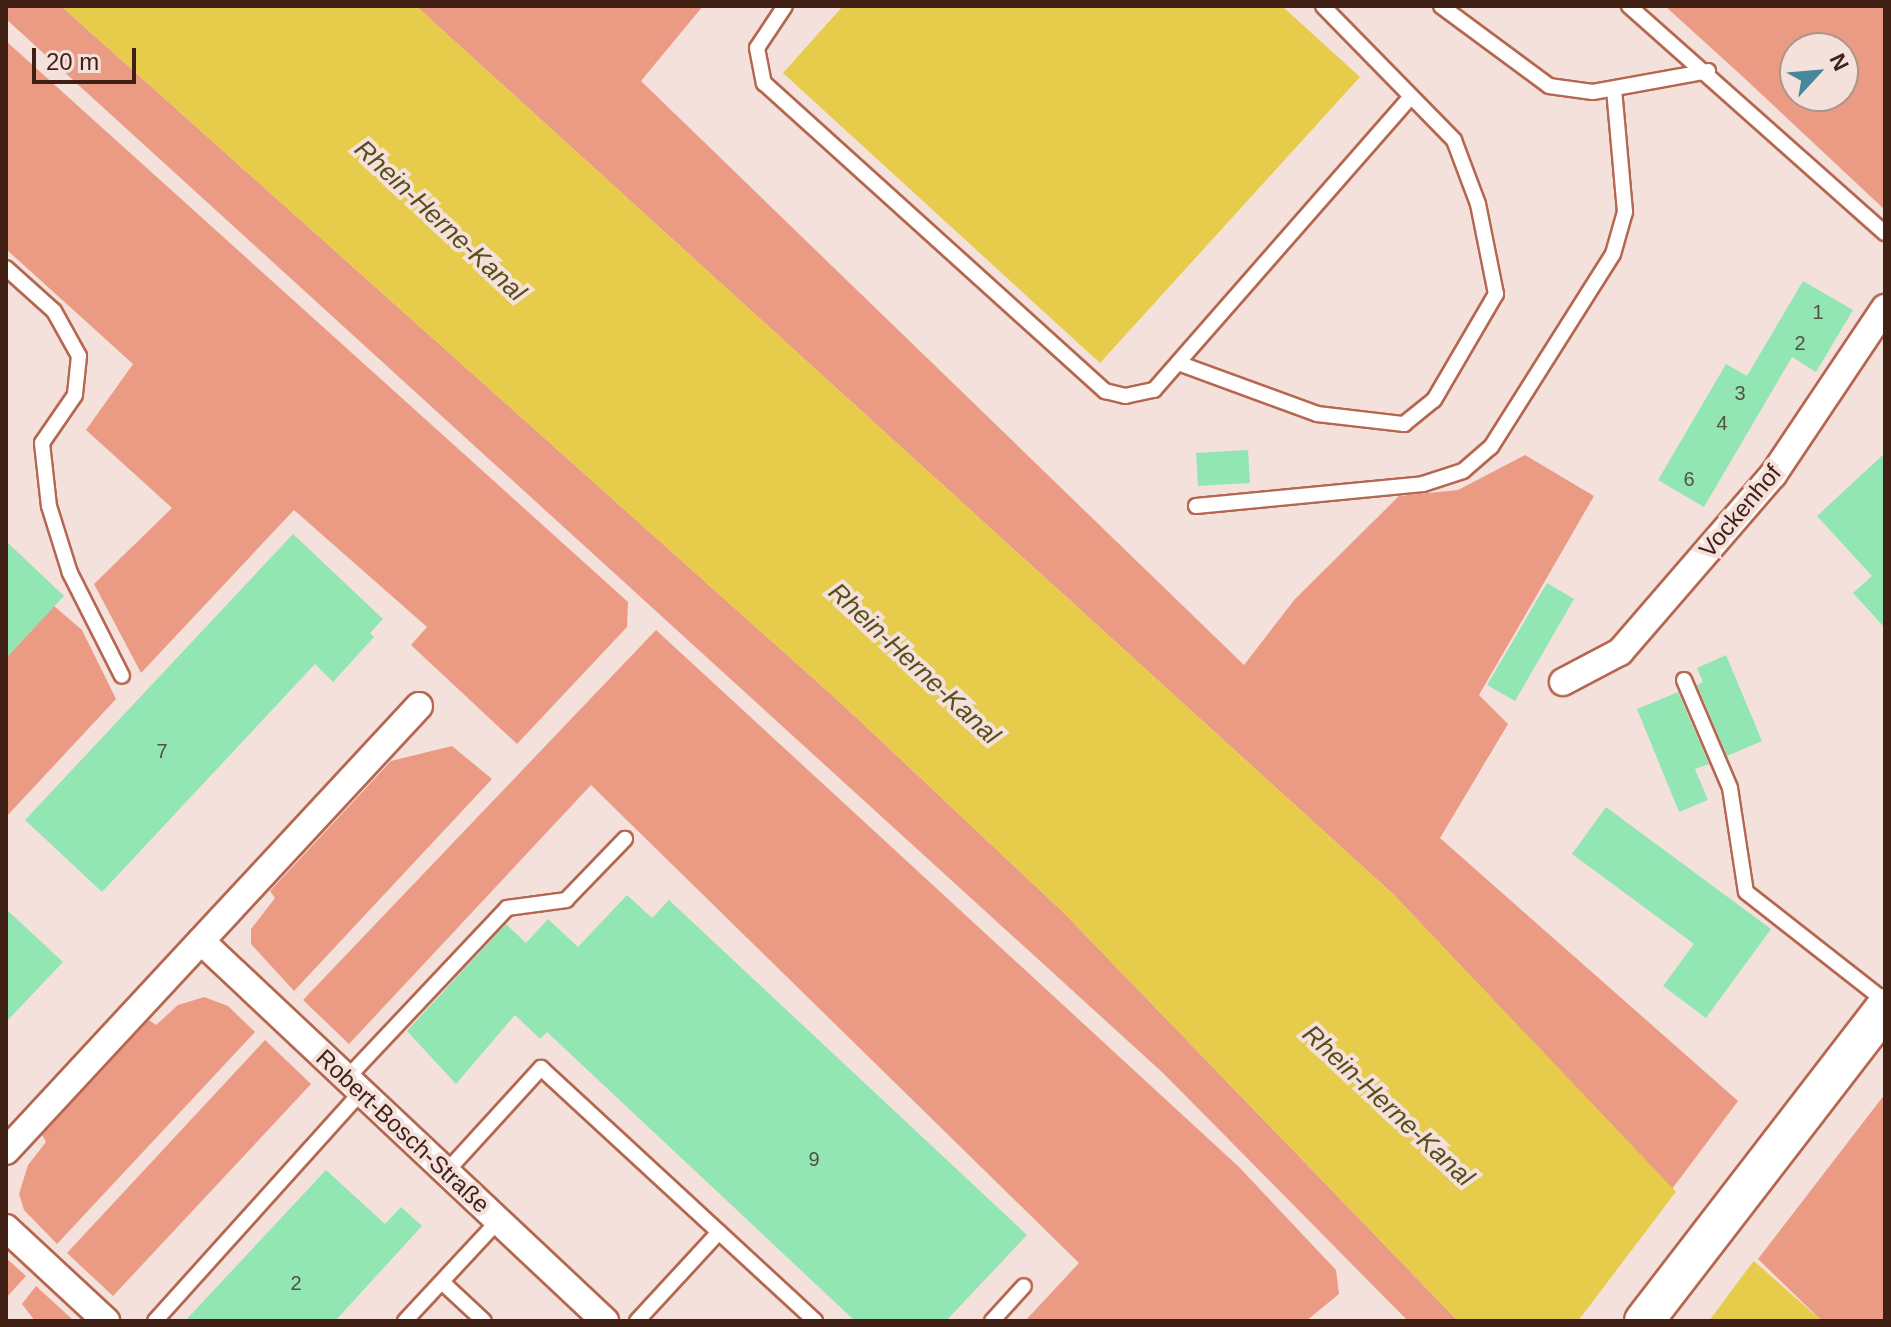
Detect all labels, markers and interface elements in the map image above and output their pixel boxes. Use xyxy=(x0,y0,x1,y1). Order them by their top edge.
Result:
scale bar xyxy=(36,32,140,82)
north arrow xyxy=(1779,32,1859,112)
text: 20 m xyxy=(46,48,99,75)
text: N xyxy=(1825,50,1854,75)
water label: Rhein-Herne-Kanal xyxy=(348,134,532,308)
house number: 1 xyxy=(1812,300,1824,324)
house number: 2 xyxy=(1794,331,1806,355)
house number: 3 xyxy=(1734,381,1746,405)
house number: 4 xyxy=(1716,411,1728,435)
street label: Vockenhof xyxy=(1693,459,1787,563)
house number: 6 xyxy=(1683,467,1695,491)
water label: Rhein-Herne-Kanal xyxy=(822,577,1006,751)
house number: 7 xyxy=(156,739,168,763)
water label: Rhein-Herne-Kanal xyxy=(1296,1019,1480,1193)
street label: Robert-Bosch-Straße xyxy=(310,1043,496,1219)
house number: 9 xyxy=(808,1147,820,1171)
house number: 2 xyxy=(290,1271,302,1295)

